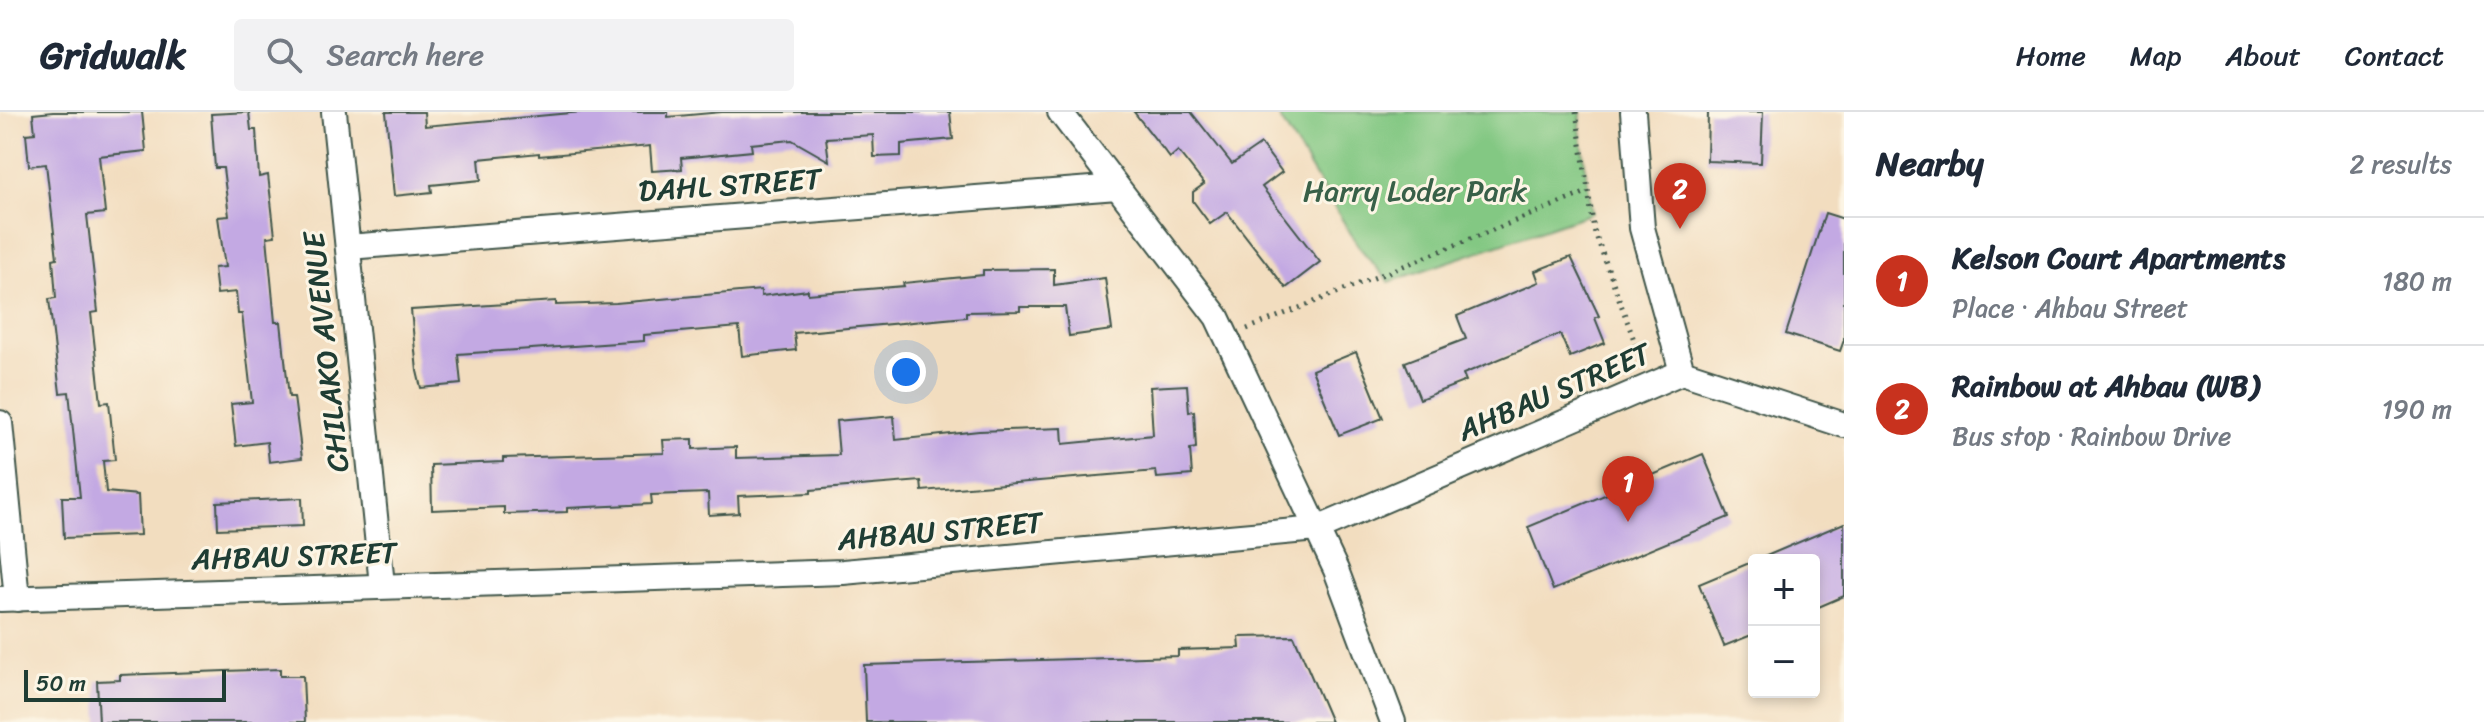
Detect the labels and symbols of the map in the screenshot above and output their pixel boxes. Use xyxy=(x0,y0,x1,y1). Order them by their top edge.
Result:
street label: DAHL STREET xyxy=(637,152,826,218)
pin: 2 xyxy=(1654,163,1706,229)
park label: Harry Loder Park xyxy=(1303,164,1528,218)
street label: CHILAKO AVENUE xyxy=(286,227,365,475)
street label: AHBAU STREET xyxy=(1448,326,1661,457)
your location xyxy=(886,352,926,392)
pin: 1 xyxy=(1602,456,1654,522)
street label: AHBAU STREET xyxy=(834,495,1047,567)
street label: AHBAU STREET xyxy=(189,525,400,587)
scale bar xyxy=(24,666,226,702)

